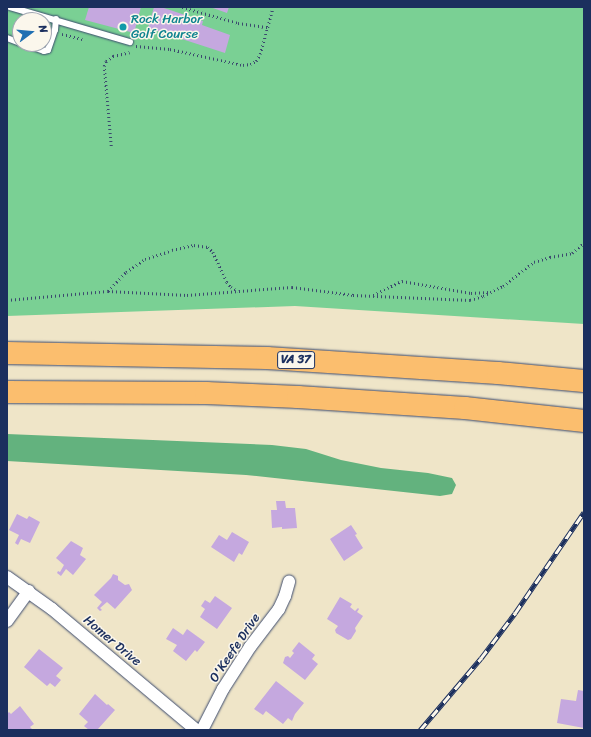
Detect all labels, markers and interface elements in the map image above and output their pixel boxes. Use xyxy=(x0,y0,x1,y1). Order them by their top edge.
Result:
north arrow xyxy=(12,12,52,52)
place label: Rock Harbor Golf Course xyxy=(131,12,202,43)
marker: Rock Harbor Golf Course xyxy=(118,22,128,32)
text: N xyxy=(33,23,53,35)
road number: VA 37 xyxy=(277,350,315,370)
street label: O'Keefe Drive xyxy=(206,611,264,685)
street label: Homer Drive xyxy=(80,612,144,670)

